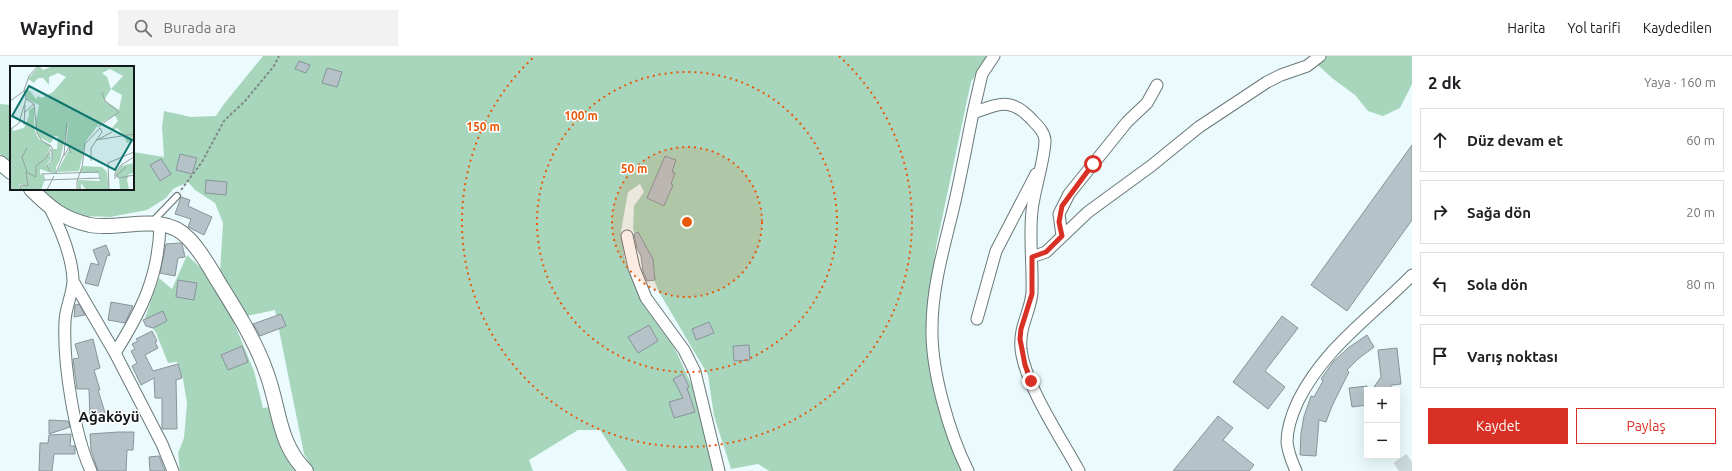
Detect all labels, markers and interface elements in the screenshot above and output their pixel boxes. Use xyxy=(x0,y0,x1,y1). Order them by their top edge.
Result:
search box xyxy=(118,10,398,46)
text: Wayfind xyxy=(20,17,94,39)
icon: search xyxy=(132,17,154,39)
text: Burada ara xyxy=(164,19,236,36)
text: Harita xyxy=(1507,20,1545,36)
text: Yol tarifi xyxy=(1567,20,1621,36)
text: Kaydedilen xyxy=(1643,20,1712,36)
inset map xyxy=(10,66,134,190)
text: 2 dk xyxy=(1428,73,1461,92)
text: Yaya · 160 m xyxy=(1644,75,1716,89)
text: 100 m xyxy=(564,109,598,122)
text: 150 m xyxy=(466,120,500,133)
icon: ahead xyxy=(1429,129,1451,151)
text: Düz devam et xyxy=(1467,132,1563,149)
text: 60 m xyxy=(1686,133,1715,147)
route start xyxy=(1084,155,1102,173)
text: 50 m xyxy=(621,162,647,175)
icon: right xyxy=(1429,201,1451,223)
text: Sağa dön xyxy=(1467,204,1531,221)
text: 20 m xyxy=(1686,205,1715,219)
centre of rings xyxy=(680,215,694,229)
icon: left xyxy=(1429,273,1451,295)
text: Sola dön xyxy=(1467,276,1528,293)
text: 80 m xyxy=(1686,277,1715,291)
icon: arrive xyxy=(1429,345,1451,367)
text: Varış noktası xyxy=(1467,348,1558,365)
route end xyxy=(1022,372,1040,390)
map controls xyxy=(1364,387,1400,459)
button: + xyxy=(1364,387,1400,423)
district label: Ağaköyü xyxy=(79,408,139,425)
button: Kaydet xyxy=(1428,408,1568,444)
button: Paylaş xyxy=(1576,408,1716,444)
button: − xyxy=(1364,423,1400,459)

